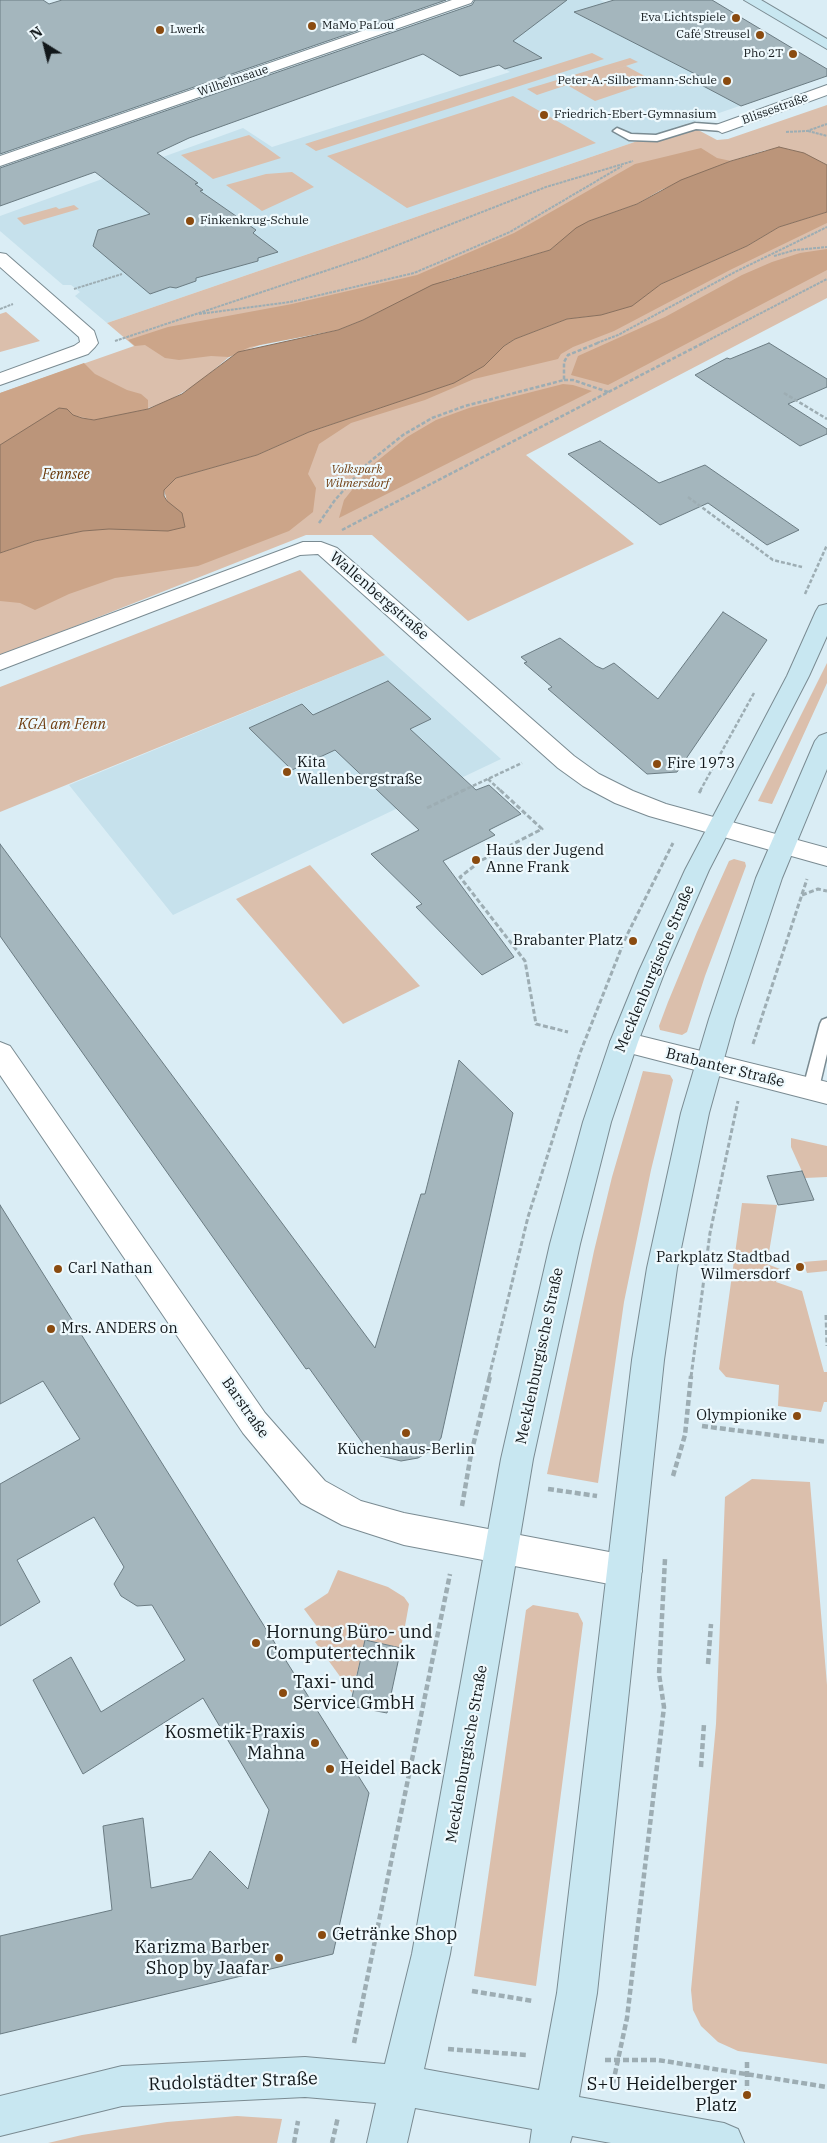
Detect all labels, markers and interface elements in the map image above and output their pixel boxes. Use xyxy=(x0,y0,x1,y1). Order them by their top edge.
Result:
place label: Eva Lichtspiele xyxy=(641,11,726,25)
marker: Eva Lichtspiele xyxy=(730,12,742,24)
place label: MaMo PaLou xyxy=(322,19,394,33)
north arrow xyxy=(20,20,70,70)
marker: MaMo PaLou xyxy=(306,20,318,32)
text: N xyxy=(26,22,46,43)
place label: Lwerk xyxy=(170,23,205,37)
marker: Lwerk xyxy=(154,24,166,36)
place label: Café Streusel xyxy=(676,28,750,42)
marker: Café Streusel xyxy=(754,29,766,41)
place label: Pho 2T xyxy=(743,47,783,61)
marker: Pho 2T xyxy=(787,48,799,60)
street label: Wilhelmsaue xyxy=(196,62,270,100)
place label: Peter-A.-Silbermann-Schule xyxy=(557,74,717,88)
marker: Peter-A.-Silbermann-Schule xyxy=(721,75,733,87)
street label: Blissestraße xyxy=(740,90,810,128)
place label: Friedrich-Ebert-Gymnasium xyxy=(554,108,717,122)
marker: Friedrich-Ebert-Gymnasium xyxy=(538,109,550,121)
place label: Finkenkrug-Schule xyxy=(200,214,309,228)
marker: Finkenkrug-Schule xyxy=(184,215,196,227)
park label: Volkspark Wilmersdorf xyxy=(325,463,389,491)
water label: Fennsee xyxy=(42,467,90,483)
street label: Wallenbergstraße xyxy=(326,548,432,644)
park label: KGA am Fenn xyxy=(18,716,106,734)
place label: Kita Wallenbergstraße xyxy=(297,754,422,789)
place label: Fire 1973 xyxy=(667,755,735,773)
marker: Fire 1973 xyxy=(651,758,663,770)
marker: Kita Wallenbergstraße xyxy=(281,766,293,778)
place label: Haus der Jugend Anne Frank xyxy=(486,842,604,877)
marker: Haus der Jugend Anne Frank xyxy=(470,854,482,866)
street label: Mecklenburgische Straße xyxy=(612,883,698,1055)
place label: Brabanter Platz xyxy=(513,932,623,950)
marker: Brabanter Platz xyxy=(627,935,639,947)
street label: Brabanter Straße xyxy=(664,1045,786,1091)
place label: Parkplatz Stadtbad Wilmersdorf xyxy=(656,1249,790,1284)
place label: Carl Nathan xyxy=(68,1260,152,1278)
marker: Parkplatz Stadtbad Wilmersdorf xyxy=(794,1261,806,1273)
marker: Carl Nathan xyxy=(52,1263,64,1275)
street label: Mecklenburgische Straße xyxy=(512,1266,568,1446)
place label: Mrs. ANDERS on xyxy=(61,1320,178,1338)
marker: Mrs. ANDERS on xyxy=(45,1323,57,1335)
street label: Barstraße xyxy=(218,1374,272,1442)
place label: Olympionike xyxy=(696,1407,787,1425)
marker: Olympionike xyxy=(791,1410,803,1422)
marker: Küchenhaus-Berlin xyxy=(400,1427,412,1439)
place label: Küchenhaus-Berlin xyxy=(337,1441,475,1459)
place label: Hornung Büro- und Computertechnik xyxy=(266,1622,433,1665)
marker: Hornung Büro- und Computertechnik xyxy=(250,1637,262,1649)
street label: Mecklenburgische Straße xyxy=(443,1664,491,1844)
place label: Taxi- und Service GmbH xyxy=(293,1672,415,1715)
marker: Taxi- und Service GmbH xyxy=(277,1687,289,1699)
place label: Kosmetik-Praxis Mahna xyxy=(165,1722,305,1765)
marker: Kosmetik-Praxis Mahna xyxy=(309,1737,321,1749)
place label: Heidel Back xyxy=(340,1758,441,1780)
marker: Heidel Back xyxy=(324,1763,336,1775)
place label: Getränke Shop xyxy=(332,1924,457,1946)
marker: Getränke Shop xyxy=(316,1929,328,1941)
place label: Karizma Barber Shop by Jaafar xyxy=(134,1937,269,1980)
marker: Karizma Barber Shop by Jaafar xyxy=(273,1952,285,1964)
street label: Rudolstädter Straße xyxy=(148,2068,318,2096)
place label: S+U Heidelberger Platz xyxy=(587,2074,737,2116)
marker: S+U Heidelberger Platz xyxy=(741,2089,753,2101)

